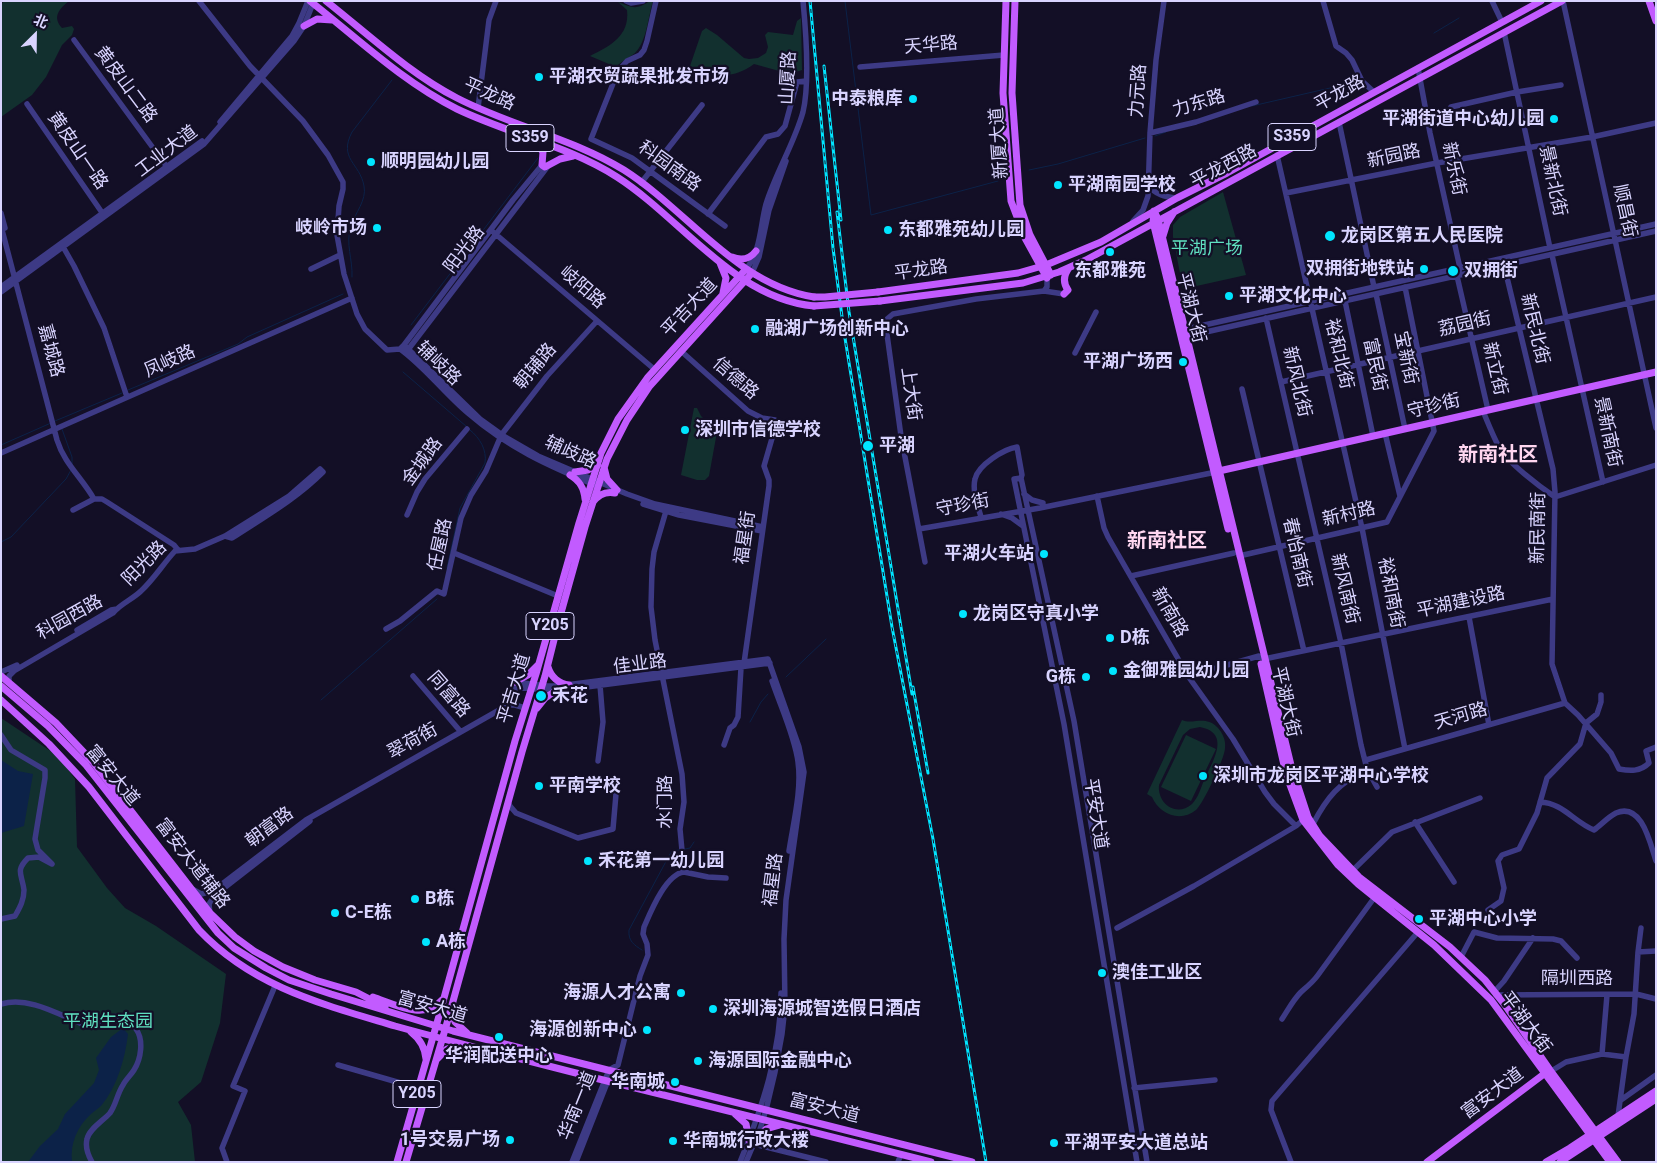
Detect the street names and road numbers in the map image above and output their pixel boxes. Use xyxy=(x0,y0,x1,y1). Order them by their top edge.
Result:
street label: 天华路 xyxy=(903,33,959,59)
street label: 黄皮山二路 xyxy=(89,43,161,127)
street label: 山厦路 xyxy=(777,50,801,106)
street label: 力元路 xyxy=(1126,63,1152,119)
street label: 平龙路 xyxy=(1311,71,1369,117)
street label: 平龙路 xyxy=(460,74,518,116)
street label: 力东路 xyxy=(1170,86,1228,122)
street label: 新厦大道 xyxy=(987,106,1013,180)
street label: 黄皮山一路 xyxy=(42,108,112,194)
street label: 工业大道 xyxy=(132,122,202,182)
road number: S359 xyxy=(1268,124,1316,150)
road number: S359 xyxy=(506,125,554,152)
street label: 科园南路 xyxy=(634,137,704,197)
street label: 新乐街 xyxy=(1437,140,1469,198)
street label: 平龙西路 xyxy=(1187,141,1261,193)
street label: 新园路 xyxy=(1365,141,1423,173)
street label: 景新北街 xyxy=(1534,144,1570,218)
street label: 顺昌街 xyxy=(1608,182,1640,240)
street label: 阳光路 xyxy=(440,222,490,278)
street label: 平龙路 xyxy=(893,257,949,285)
street label: 岐阳路 xyxy=(555,262,609,314)
street label: 平湖大街 xyxy=(1171,270,1209,346)
street label: 平吉大道 xyxy=(658,274,722,342)
street label: 新民北街 xyxy=(1515,291,1553,367)
street label: 荔园街 xyxy=(1436,308,1494,342)
street label: 裕和北街 xyxy=(1319,316,1357,392)
street label: 嘉城路 xyxy=(33,322,67,380)
street label: 宝新街 xyxy=(1389,329,1421,387)
street label: 富民街 xyxy=(1358,336,1390,394)
street label: 辅岐路 xyxy=(411,337,465,391)
street label: 朝辅路 xyxy=(510,339,562,395)
street label: 新立街 xyxy=(1477,340,1511,398)
street label: 凤岐路 xyxy=(141,341,199,383)
street label: 新风北街 xyxy=(1277,344,1315,420)
street label: 信德路 xyxy=(708,353,762,405)
street label: 上大街 xyxy=(896,366,924,422)
street label: 守珍街 xyxy=(1405,390,1463,424)
street label: 景新南街 xyxy=(1589,395,1625,469)
street label: 辅歧路 xyxy=(541,432,599,474)
street label: 金城路 xyxy=(398,434,448,490)
street label: 守珍街 xyxy=(934,490,992,522)
street label: 新民南街 xyxy=(1528,492,1550,564)
street label: 新村路 xyxy=(1320,498,1378,532)
street label: 福星街 xyxy=(732,510,760,566)
street label: 春怡南街 xyxy=(1277,515,1315,591)
street label: 任屋路 xyxy=(425,516,457,574)
street label: 阳光路 xyxy=(118,537,172,591)
street label: 新风南街 xyxy=(1325,551,1363,627)
street label: 裕和南街 xyxy=(1373,556,1407,630)
street label: 平湖建设路 xyxy=(1415,583,1507,623)
street label: 新南路 xyxy=(1146,584,1192,642)
street label: 科园西路 xyxy=(33,591,107,645)
road number: Y205 xyxy=(526,612,574,640)
street label: 平吉大道 xyxy=(494,651,536,727)
street label: 佳业路 xyxy=(612,651,668,679)
street label: 平湖大街 xyxy=(1266,664,1304,740)
street label: 同富路 xyxy=(422,668,474,722)
street label: 天河路 xyxy=(1432,699,1490,735)
street label: 翠荷街 xyxy=(384,719,442,765)
street label: 富安大道 xyxy=(81,741,143,811)
street label: 水门路 xyxy=(655,775,677,829)
street label: 平安大道 xyxy=(1079,777,1111,851)
street label: 朝富路 xyxy=(242,803,298,853)
street label: 富安大道辅路 xyxy=(150,815,234,913)
street label: 福星路 xyxy=(760,852,788,908)
street label: 隔圳西路 xyxy=(1541,968,1613,990)
street label: 富安大道 xyxy=(394,988,470,1028)
street label: 平湖大街 xyxy=(1495,988,1555,1058)
street label: 富安大道 xyxy=(1458,1064,1528,1124)
street label: 华南一道 xyxy=(555,1069,601,1143)
road number: Y205 xyxy=(393,1080,441,1108)
street label: 富安大道 xyxy=(786,1090,862,1128)

